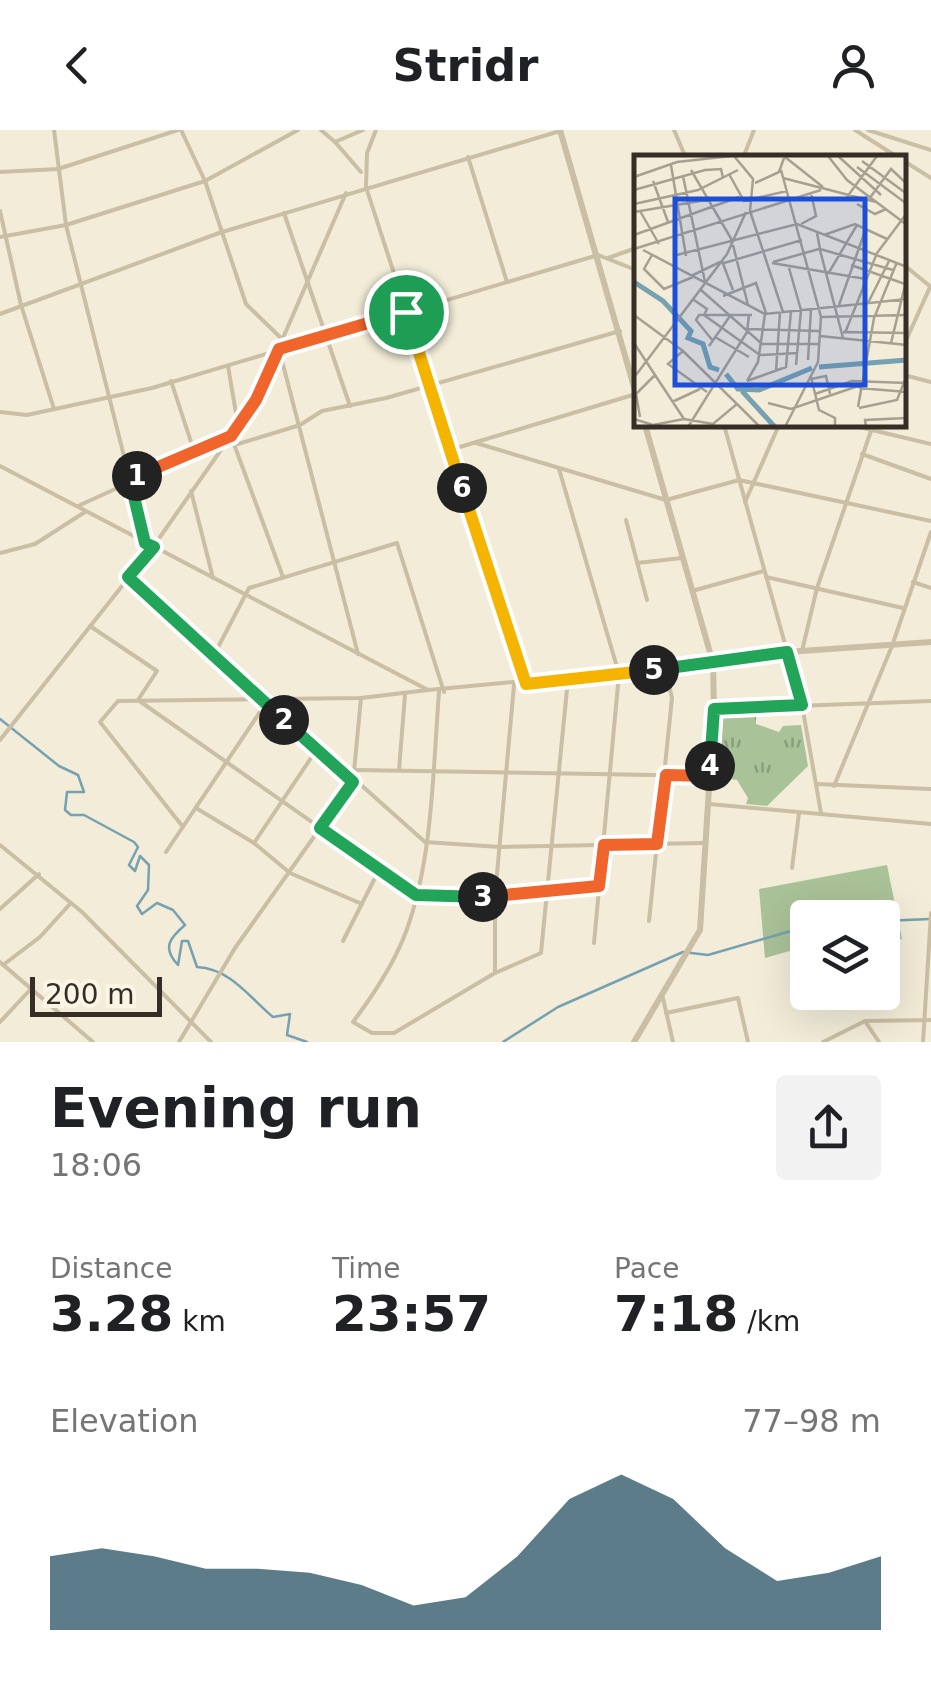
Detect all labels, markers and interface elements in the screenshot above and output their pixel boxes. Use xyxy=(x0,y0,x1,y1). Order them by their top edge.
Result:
icon: back xyxy=(50,38,105,93)
icon: person xyxy=(826,38,881,93)
text: Stridr xyxy=(393,39,538,92)
inset map xyxy=(634,155,906,428)
pin xyxy=(364,270,449,355)
icon: arrive xyxy=(379,285,434,340)
pin: 1 xyxy=(112,451,162,501)
text: 1 xyxy=(127,459,147,492)
pin: 6 xyxy=(437,463,487,513)
text: 6 xyxy=(452,471,472,504)
pin: 5 xyxy=(629,645,679,695)
text: 5 xyxy=(644,653,664,686)
pin: 2 xyxy=(259,695,309,745)
text: 2 xyxy=(274,703,294,736)
pin: 4 xyxy=(685,741,735,791)
text: 4 xyxy=(700,749,720,782)
pin: 3 xyxy=(458,872,508,922)
text: 3 xyxy=(473,880,493,913)
map controls xyxy=(790,900,900,1010)
button: layers xyxy=(790,900,900,1010)
scale bar xyxy=(30,972,162,1016)
text: 200 m xyxy=(45,978,135,1011)
button: share xyxy=(776,1075,881,1180)
text: Evening run xyxy=(50,1076,422,1140)
text: 18:06 xyxy=(50,1146,142,1184)
text: Distance xyxy=(50,1252,172,1285)
text: Time xyxy=(332,1252,401,1285)
text: Pace xyxy=(614,1252,679,1285)
text: 3.28 xyxy=(50,1285,173,1343)
text: 23:57 xyxy=(332,1285,491,1343)
text: 7:18 xyxy=(614,1285,738,1343)
text: km xyxy=(173,1305,226,1338)
text: /km xyxy=(738,1305,800,1338)
text: Elevation xyxy=(50,1402,199,1440)
text: 77–98 m xyxy=(742,1402,881,1440)

